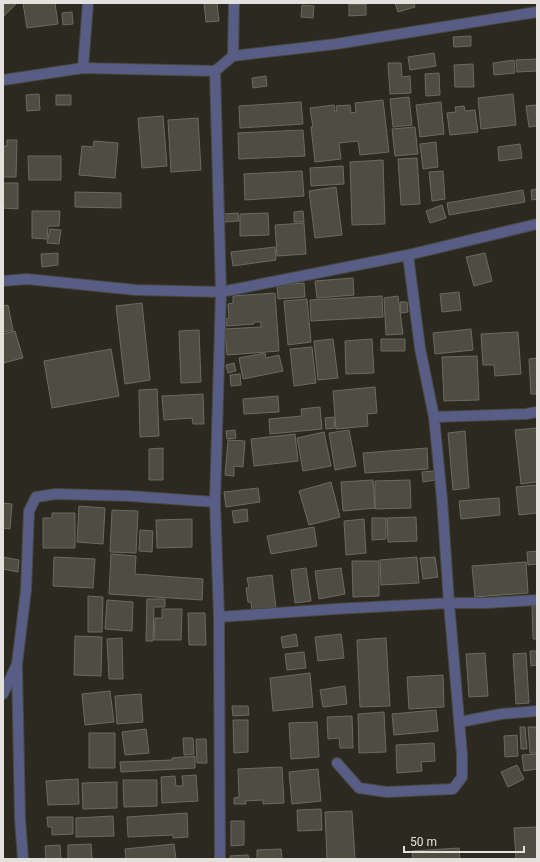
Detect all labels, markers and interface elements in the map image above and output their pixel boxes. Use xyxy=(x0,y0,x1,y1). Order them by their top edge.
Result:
scale bar xyxy=(404,828,524,854)
text: 50 m xyxy=(410,835,437,849)

